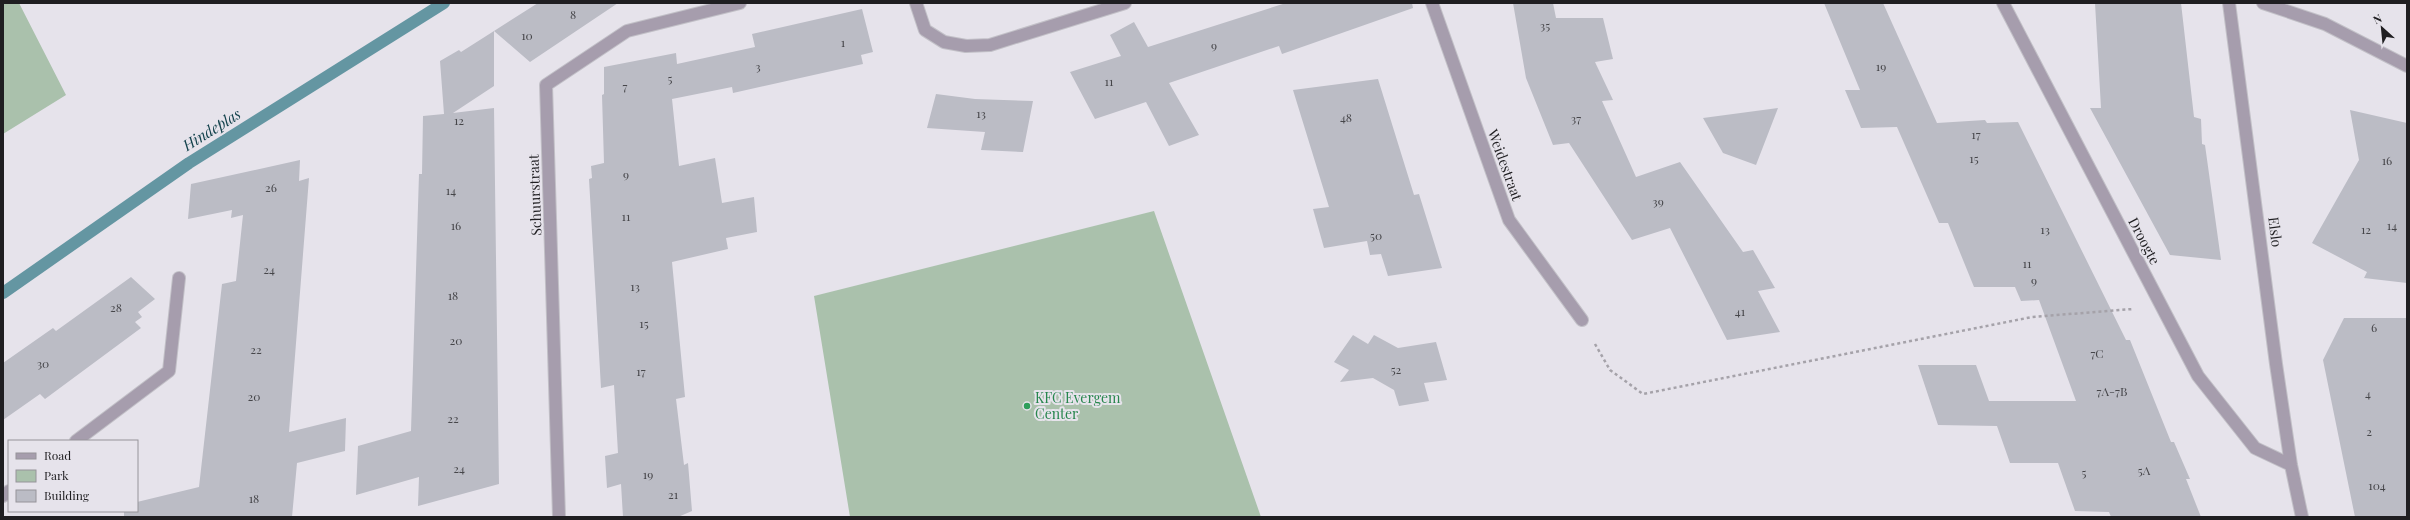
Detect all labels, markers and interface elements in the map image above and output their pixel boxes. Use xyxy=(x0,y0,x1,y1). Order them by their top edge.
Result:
house number: 8 xyxy=(570,6,576,22)
north arrow xyxy=(2362,8,2402,48)
text: N xyxy=(2370,10,2384,27)
house number: 35 xyxy=(1540,17,1550,33)
house number: 10 xyxy=(521,27,533,43)
house number: 1 xyxy=(841,34,846,50)
house number: 9 xyxy=(1211,37,1217,53)
house number: 3 xyxy=(755,58,761,74)
house number: 19 xyxy=(1876,58,1886,74)
house number: 5 xyxy=(668,70,673,86)
house number: 11 xyxy=(1105,73,1114,89)
house number: 7 xyxy=(623,78,628,94)
water label: Hindeplas xyxy=(178,103,245,155)
house number: 13 xyxy=(976,105,986,121)
house number: 48 xyxy=(1340,109,1352,125)
house number: 37 xyxy=(1571,110,1581,126)
house number: 12 xyxy=(454,112,464,128)
street label: Weidestraat xyxy=(1483,126,1527,204)
house number: 17 xyxy=(1971,126,1981,142)
house number: 15 xyxy=(1969,150,1979,166)
house number: 16 xyxy=(2382,152,2392,168)
street label: Schuurstraat xyxy=(524,153,545,236)
house number: 9 xyxy=(623,166,629,182)
house number: 26 xyxy=(265,179,277,195)
house number: 14 xyxy=(446,182,456,198)
house number: 39 xyxy=(1652,193,1664,209)
house number: 11 xyxy=(622,208,631,224)
street label: Droogte xyxy=(2124,214,2165,268)
street label: Elslo xyxy=(2264,216,2287,248)
house number: 16 xyxy=(451,217,461,233)
house number: 14 xyxy=(2387,217,2397,233)
house number: 13 xyxy=(2040,221,2050,237)
house number: 12 xyxy=(2361,221,2371,237)
house number: 50 xyxy=(1370,227,1382,243)
house number: 11 xyxy=(2023,255,2032,271)
house number: 24 xyxy=(263,261,275,277)
house number: 9 xyxy=(2031,272,2037,288)
house number: 13 xyxy=(630,278,640,294)
house number: 18 xyxy=(448,287,458,303)
house number: 28 xyxy=(110,299,122,315)
house number: 41 xyxy=(1735,303,1746,319)
house number: 15 xyxy=(639,315,649,331)
house number: 6 xyxy=(2371,319,2377,335)
house number: 20 xyxy=(450,332,462,348)
house number: 22 xyxy=(250,341,262,357)
house number: 7C xyxy=(2090,345,2104,361)
house number: 30 xyxy=(37,355,49,371)
house number: 52 xyxy=(1391,361,1402,377)
house number: 17 xyxy=(636,363,646,379)
house number: 7A-7B xyxy=(2097,383,2127,399)
house number: 4 xyxy=(2365,385,2371,401)
house number: 20 xyxy=(248,388,260,404)
place label: KFC Evergem Center xyxy=(1035,388,1121,423)
marker: KFC Evergem Center xyxy=(1022,401,1032,411)
house number: 22 xyxy=(447,410,459,426)
house number: 2 xyxy=(2366,423,2372,439)
legend xyxy=(8,440,138,512)
text: Road xyxy=(44,447,71,463)
house number: 24 xyxy=(453,460,465,476)
house number: 5A xyxy=(2138,462,2151,478)
house number: 5 xyxy=(2082,464,2087,480)
house number: 19 xyxy=(643,466,653,482)
text: Park xyxy=(44,467,69,483)
house number: 104 xyxy=(2368,477,2386,493)
house number: 21 xyxy=(668,486,679,502)
text: Building xyxy=(44,487,90,503)
house number: 18 xyxy=(249,490,259,506)

